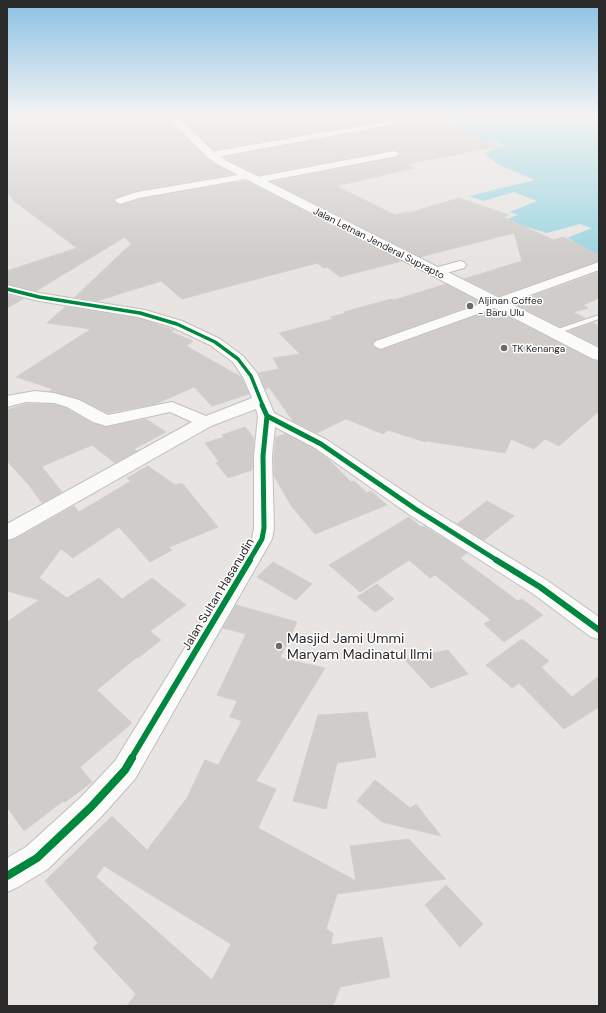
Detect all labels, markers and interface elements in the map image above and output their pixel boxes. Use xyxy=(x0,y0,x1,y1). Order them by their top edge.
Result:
street label: Jalan Letnan Jenderal Suprapto xyxy=(311,204,447,282)
place label: Aljinan Coffee - Baru Ulu xyxy=(478,294,543,319)
marker: Aljinan Coffee - Baru Ulu xyxy=(465,301,475,311)
place label: TK Kenanga xyxy=(512,342,565,355)
marker: TK Kenanga xyxy=(499,343,509,353)
street label: Jalan Sultan Hasanudin xyxy=(178,535,258,653)
place label: Masjid Jami Ummi Maryam Madinatul Ilmi xyxy=(287,629,432,663)
marker: Masjid Jami Ummi Maryam Madinatul Ilmi xyxy=(274,641,284,651)

